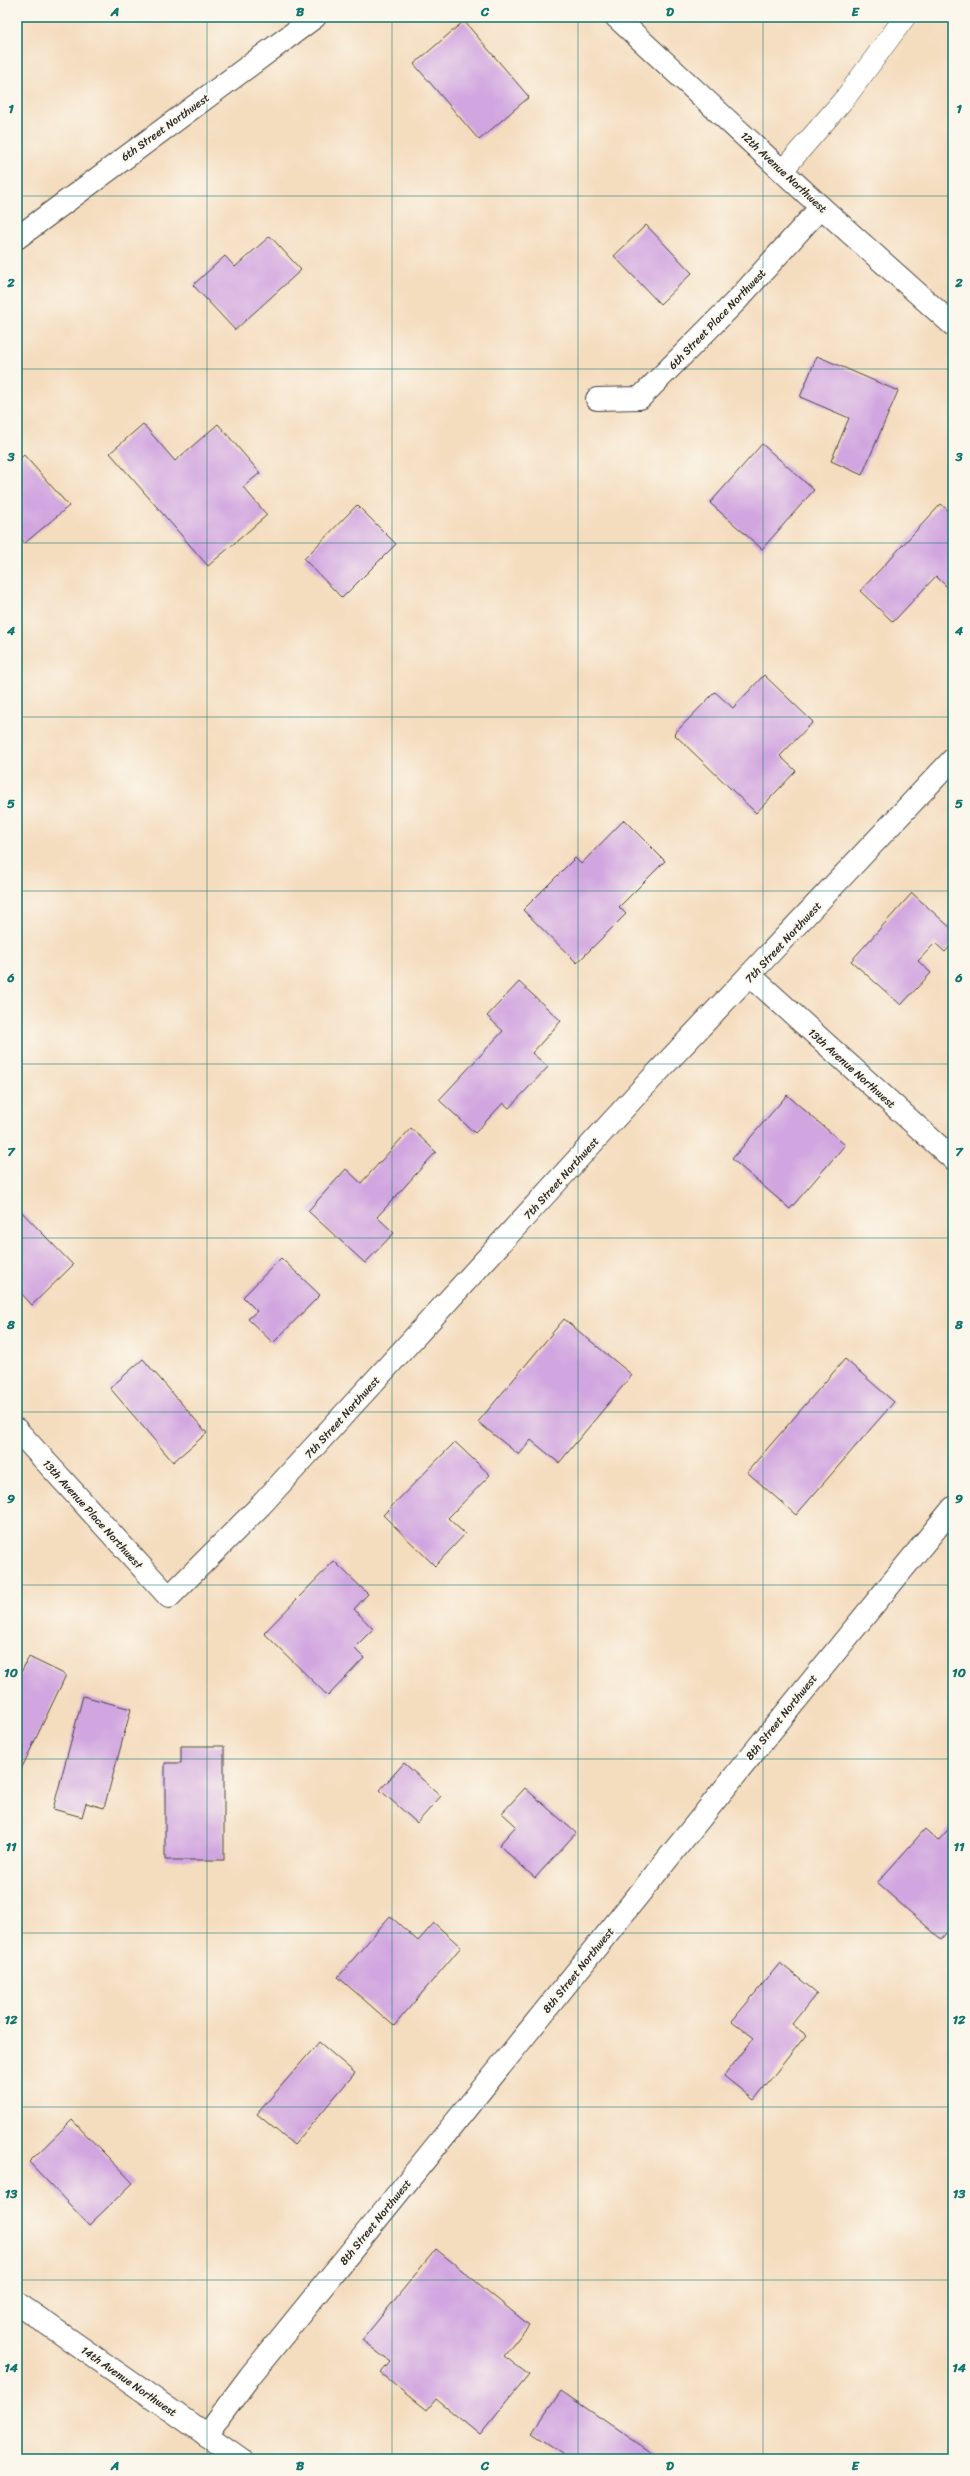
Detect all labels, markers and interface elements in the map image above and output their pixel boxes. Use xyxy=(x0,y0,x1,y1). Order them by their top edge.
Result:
text: A xyxy=(110,0,119,23)
text: B xyxy=(296,0,305,23)
text: C xyxy=(480,0,490,23)
text: D xyxy=(666,0,674,23)
text: E xyxy=(851,0,860,23)
street label: 6th Street Northwest xyxy=(117,89,214,166)
text: 1 xyxy=(8,97,14,120)
text: 1 xyxy=(956,97,962,120)
street label: 12th Avenue Northwest xyxy=(736,127,832,218)
street label: 6th Street Place Northwest xyxy=(664,264,771,374)
text: 2 xyxy=(6,271,15,294)
text: 2 xyxy=(954,271,963,294)
text: 3 xyxy=(6,445,15,468)
text: 3 xyxy=(954,445,963,468)
text: 4 xyxy=(6,619,16,642)
text: 4 xyxy=(954,619,964,642)
text: 5 xyxy=(7,792,15,815)
text: 5 xyxy=(955,792,963,815)
street label: 7th Street Northwest xyxy=(740,897,827,988)
text: 6 xyxy=(6,966,15,989)
text: 6 xyxy=(954,966,963,989)
street label: 13th Avenue Northwest xyxy=(803,1024,900,1113)
street label: 7th Street Northwest xyxy=(519,1133,604,1224)
text: 7 xyxy=(7,1140,16,1163)
text: 7 xyxy=(955,1140,964,1163)
text: 8 xyxy=(6,1313,15,1336)
text: 8 xyxy=(954,1313,963,1336)
street label: 7th Street Northwest xyxy=(300,1372,385,1463)
street label: 13th Avenue Place Northwest xyxy=(38,1455,148,1574)
text: 9 xyxy=(7,1487,15,1510)
text: 9 xyxy=(955,1487,963,1510)
text: 10 xyxy=(4,1661,18,1684)
text: 10 xyxy=(952,1661,966,1684)
street label: 8th Street Northwest xyxy=(741,1670,822,1765)
text: 11 xyxy=(5,1835,17,1858)
text: 11 xyxy=(953,1835,965,1858)
street label: 8th Street Northwest xyxy=(538,1923,619,2018)
text: 12 xyxy=(4,2008,18,2031)
text: 12 xyxy=(952,2008,966,2031)
street label: 8th Street Northwest xyxy=(335,2175,416,2270)
text: 13 xyxy=(5,2182,18,2205)
text: 13 xyxy=(953,2182,966,2205)
street label: 14th Avenue Northwest xyxy=(77,2341,181,2422)
text: 14 xyxy=(4,2356,19,2379)
text: 14 xyxy=(952,2356,967,2379)
text: A xyxy=(110,2454,119,2476)
text: B xyxy=(296,2454,305,2476)
text: C xyxy=(480,2454,490,2476)
text: D xyxy=(666,2454,674,2476)
text: E xyxy=(851,2454,860,2476)

